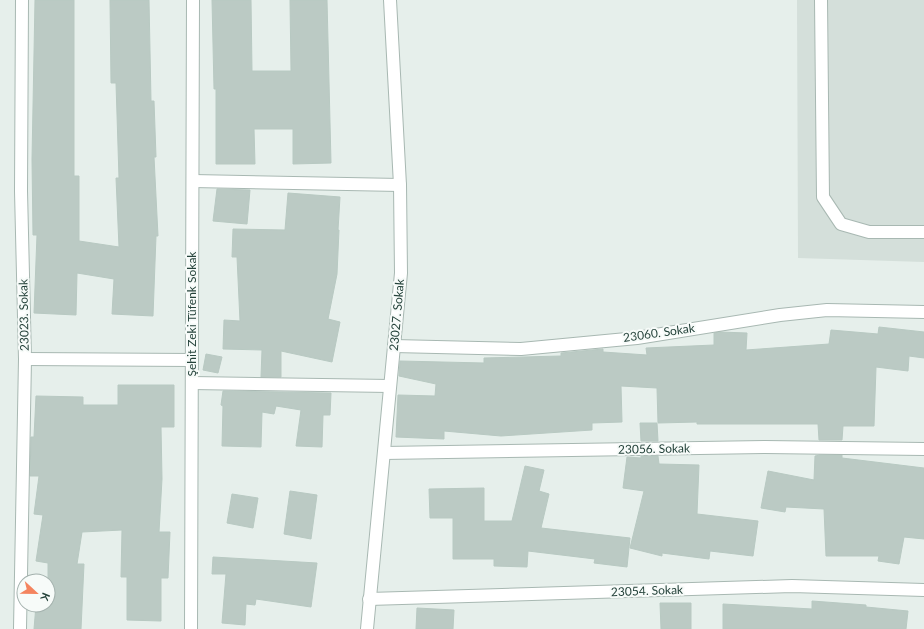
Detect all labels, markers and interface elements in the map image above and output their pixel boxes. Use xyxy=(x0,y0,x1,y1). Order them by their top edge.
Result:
street label: Şehit Zeki Tüfenk Sokak xyxy=(184,251,199,376)
street label: 23027. Sokak xyxy=(386,277,407,352)
street label: 23023. Sokak xyxy=(15,278,32,351)
street label: 23060. Sokak xyxy=(622,320,697,345)
street label: 23056. Sokak xyxy=(618,440,691,457)
north arrow xyxy=(16,573,56,613)
street label: 23054. Sokak xyxy=(611,582,684,599)
text: K xyxy=(38,591,53,603)

